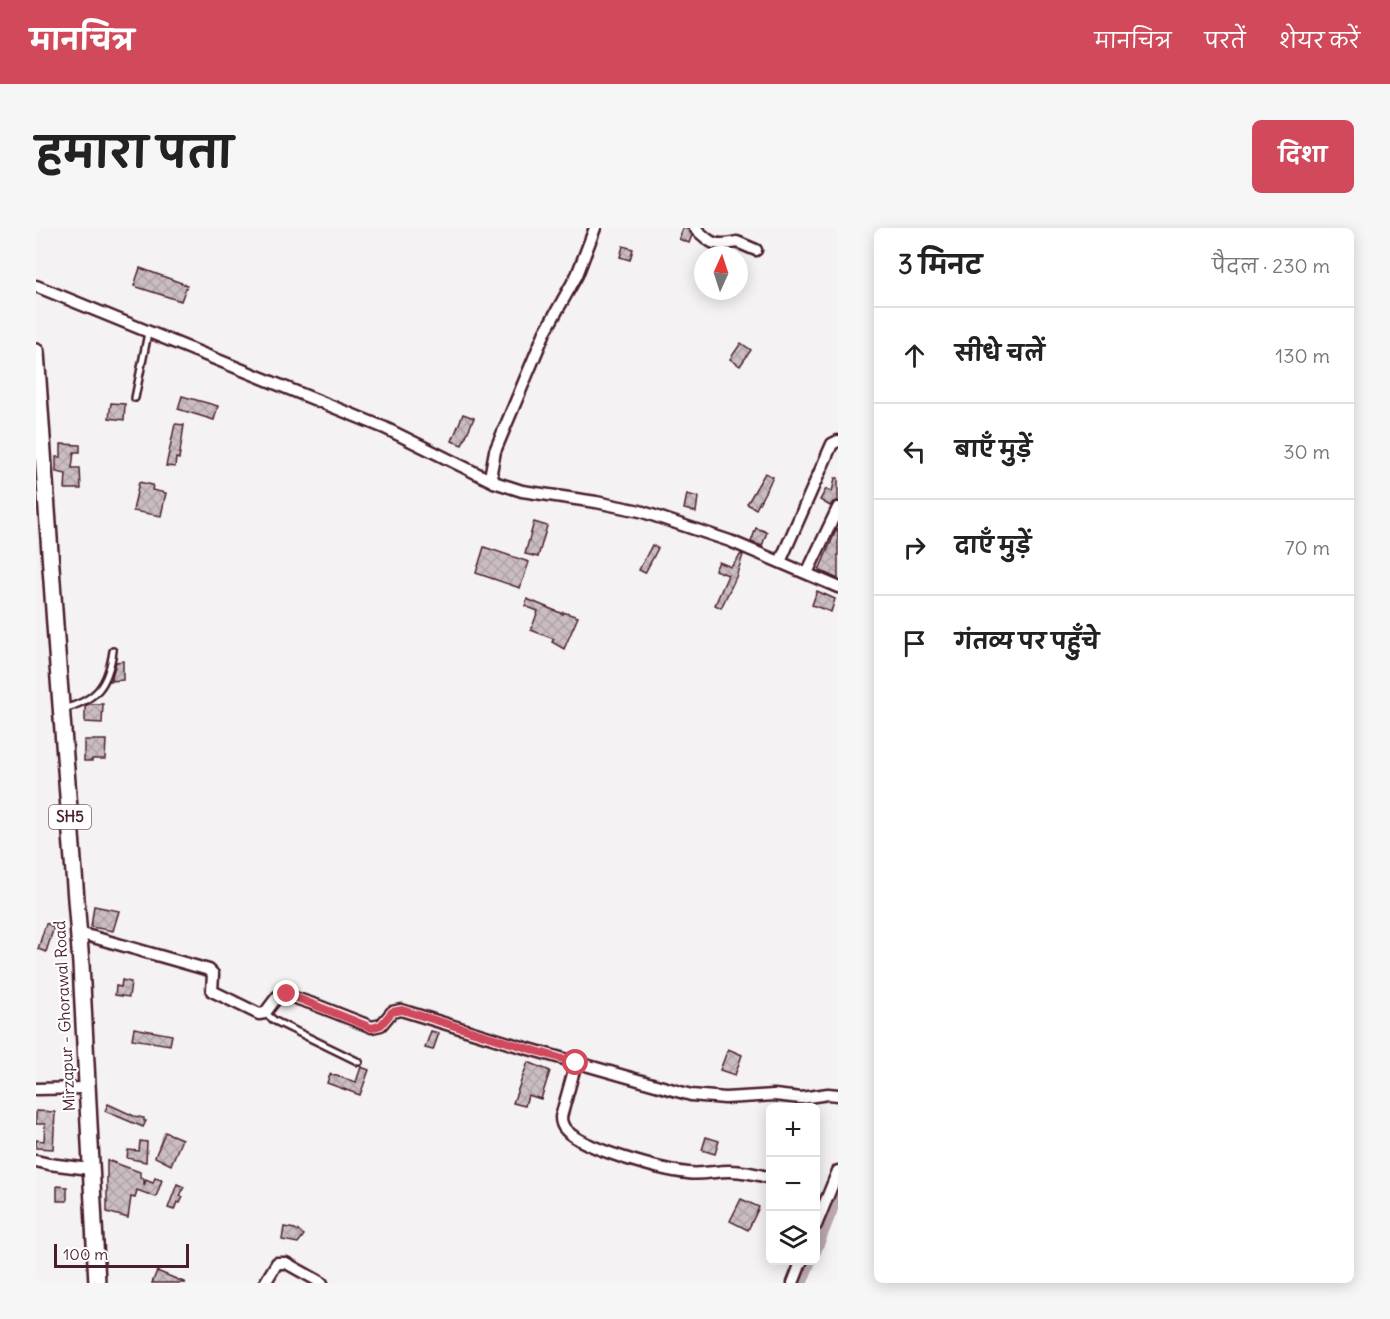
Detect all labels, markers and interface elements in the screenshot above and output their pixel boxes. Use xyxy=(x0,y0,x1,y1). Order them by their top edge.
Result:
text: मानचित्र xyxy=(30,22,134,58)
text: मानचित्र xyxy=(1094,27,1171,54)
text: परतें xyxy=(1204,27,1246,54)
text: शेयर करें xyxy=(1279,27,1360,54)
button: दिशा xyxy=(1252,120,1354,193)
text: हमारा पता xyxy=(36,126,233,178)
north arrow xyxy=(694,246,748,300)
text: 3 मिनट xyxy=(898,248,982,281)
text: पैदल · 230 m xyxy=(1212,253,1330,278)
icon: ahead xyxy=(898,339,931,372)
text: सीधे चलें xyxy=(955,339,1045,367)
text: 130 m xyxy=(1275,343,1330,368)
icon: left xyxy=(898,435,931,468)
text: बाएँ मुड़ें xyxy=(955,435,1032,463)
text: 30 m xyxy=(1283,439,1330,464)
icon: right xyxy=(898,531,931,564)
text: दाएँ मुड़ें xyxy=(955,531,1031,559)
text: 70 m xyxy=(1285,535,1330,560)
icon: arrive xyxy=(898,627,931,660)
text: गंतव्य पर पहुँचे xyxy=(955,627,1099,655)
road number: SH5 xyxy=(49,805,91,829)
street label: Mirzapur - Ghorawal Road xyxy=(49,920,79,1112)
route end xyxy=(273,980,299,1006)
route start xyxy=(562,1049,588,1075)
map controls xyxy=(766,1103,820,1265)
button: + xyxy=(766,1103,820,1157)
button: − xyxy=(766,1157,820,1211)
button: layers xyxy=(766,1211,820,1265)
scale bar xyxy=(54,1241,189,1268)
text: 100 m xyxy=(63,1244,108,1264)

